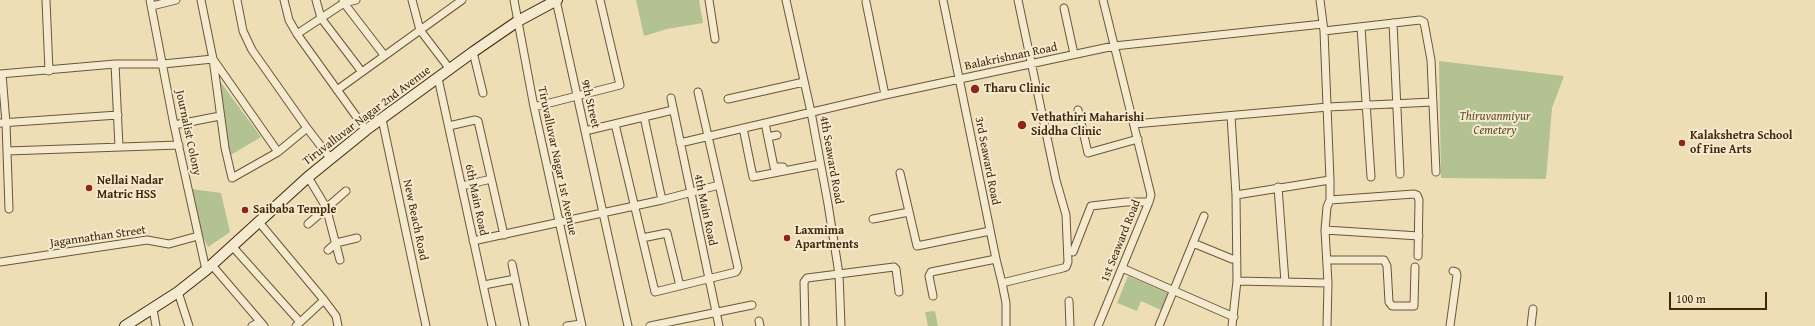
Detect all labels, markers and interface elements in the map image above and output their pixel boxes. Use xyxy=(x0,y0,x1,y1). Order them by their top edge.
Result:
street label: Balakrishnan Road xyxy=(963,40,1059,74)
street label: Tiruvalluvar Nagar 2nd Avenue xyxy=(300,63,434,169)
street label: 9th Street xyxy=(577,78,603,130)
place label: Tharu Clinic xyxy=(984,82,1050,96)
marker: Tharu Clinic xyxy=(969,83,981,95)
street label: Tiruvalluvar Nagar 1st Avenue xyxy=(534,85,580,237)
street label: Journalist Colony xyxy=(172,89,204,177)
park label: Thiruvanmiyur Cemetery xyxy=(1459,110,1531,138)
place label: Vethathiri Maharishi Siddha Clinic xyxy=(1031,111,1144,139)
street label: 4th Seaward Road xyxy=(816,115,846,205)
street label: 3rd Seaward Road xyxy=(971,116,1003,206)
marker: Vethathiri Maharishi Siddha Clinic xyxy=(1016,119,1028,131)
place label: Kalakshetra School of Fine Arts xyxy=(1690,129,1793,157)
marker: Kalakshetra School of Fine Arts xyxy=(1677,138,1687,148)
street label: 6th Main Road xyxy=(461,163,491,237)
street label: 4th Main Road xyxy=(690,173,720,247)
place label: Nellai Nadar Matric HSS xyxy=(97,174,164,202)
street label: New Beach Road xyxy=(399,178,431,262)
marker: Nellai Nadar Matric HSS xyxy=(84,183,94,193)
street label: 1st Seaward Road xyxy=(1098,198,1144,284)
place label: Saibaba Temple xyxy=(253,203,336,217)
marker: Saibaba Temple xyxy=(240,205,250,215)
street label: Jagannathan Street xyxy=(49,223,147,251)
place label: Laxmima Apartments xyxy=(795,224,859,252)
marker: Laxmima Apartments xyxy=(782,233,792,243)
scale bar xyxy=(1671,284,1769,310)
text: 100 m xyxy=(1676,290,1706,307)

